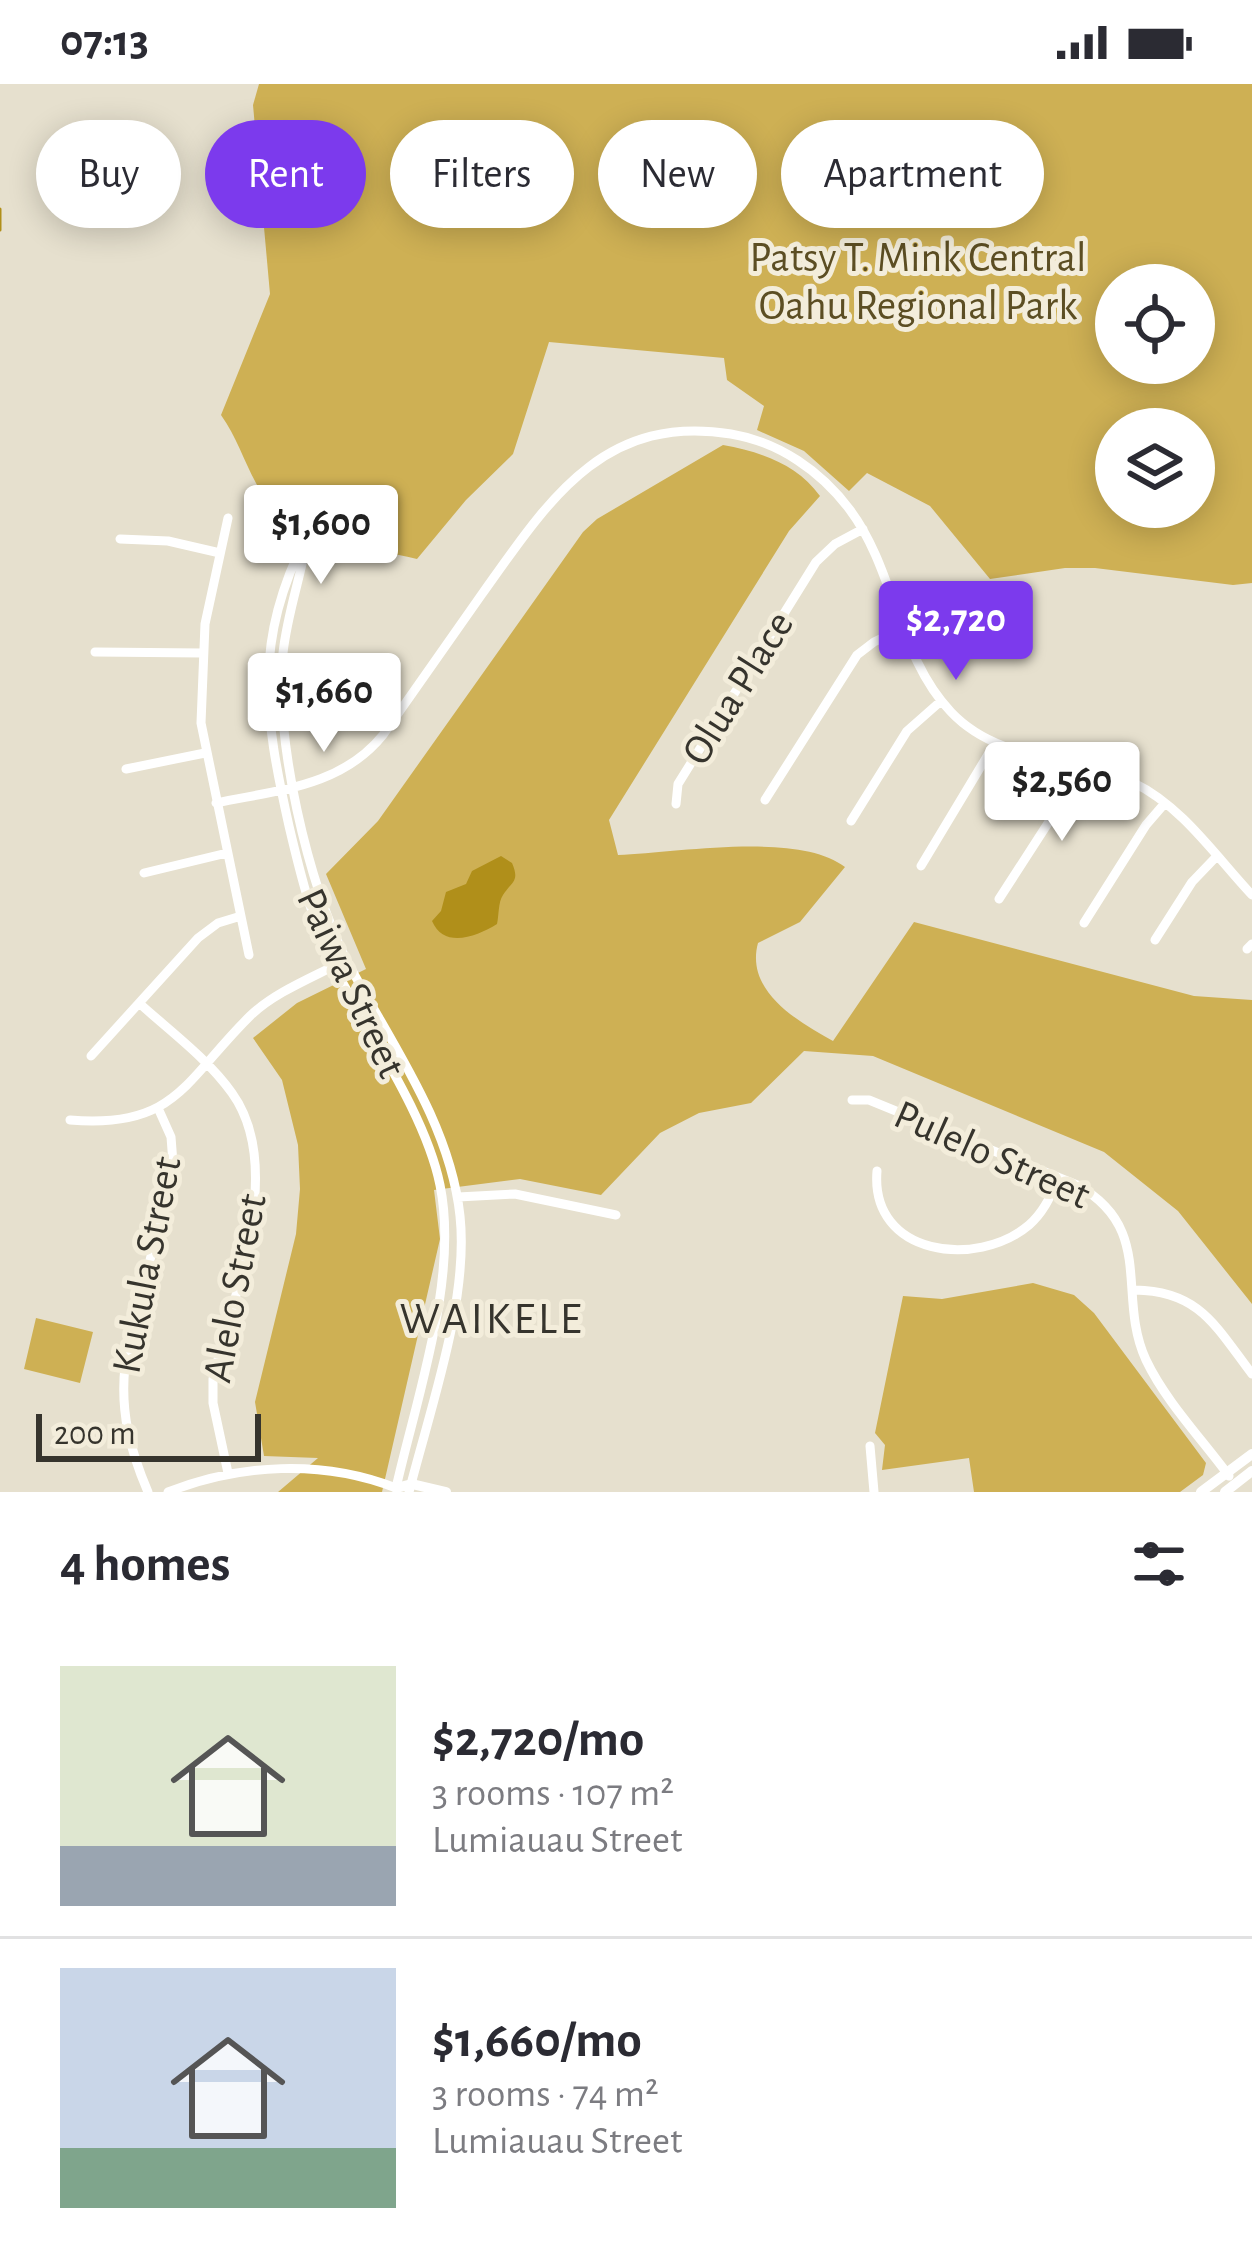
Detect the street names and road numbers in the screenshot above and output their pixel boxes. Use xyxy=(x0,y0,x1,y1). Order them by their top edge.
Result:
street label: Olua Place xyxy=(675,604,801,772)
street label: Paiwa Street xyxy=(289,882,413,1084)
street label: Pulelo Street xyxy=(888,1093,1096,1217)
street label: Kukula Street xyxy=(105,1153,189,1377)
street label: Alelo Street xyxy=(196,1190,274,1386)

